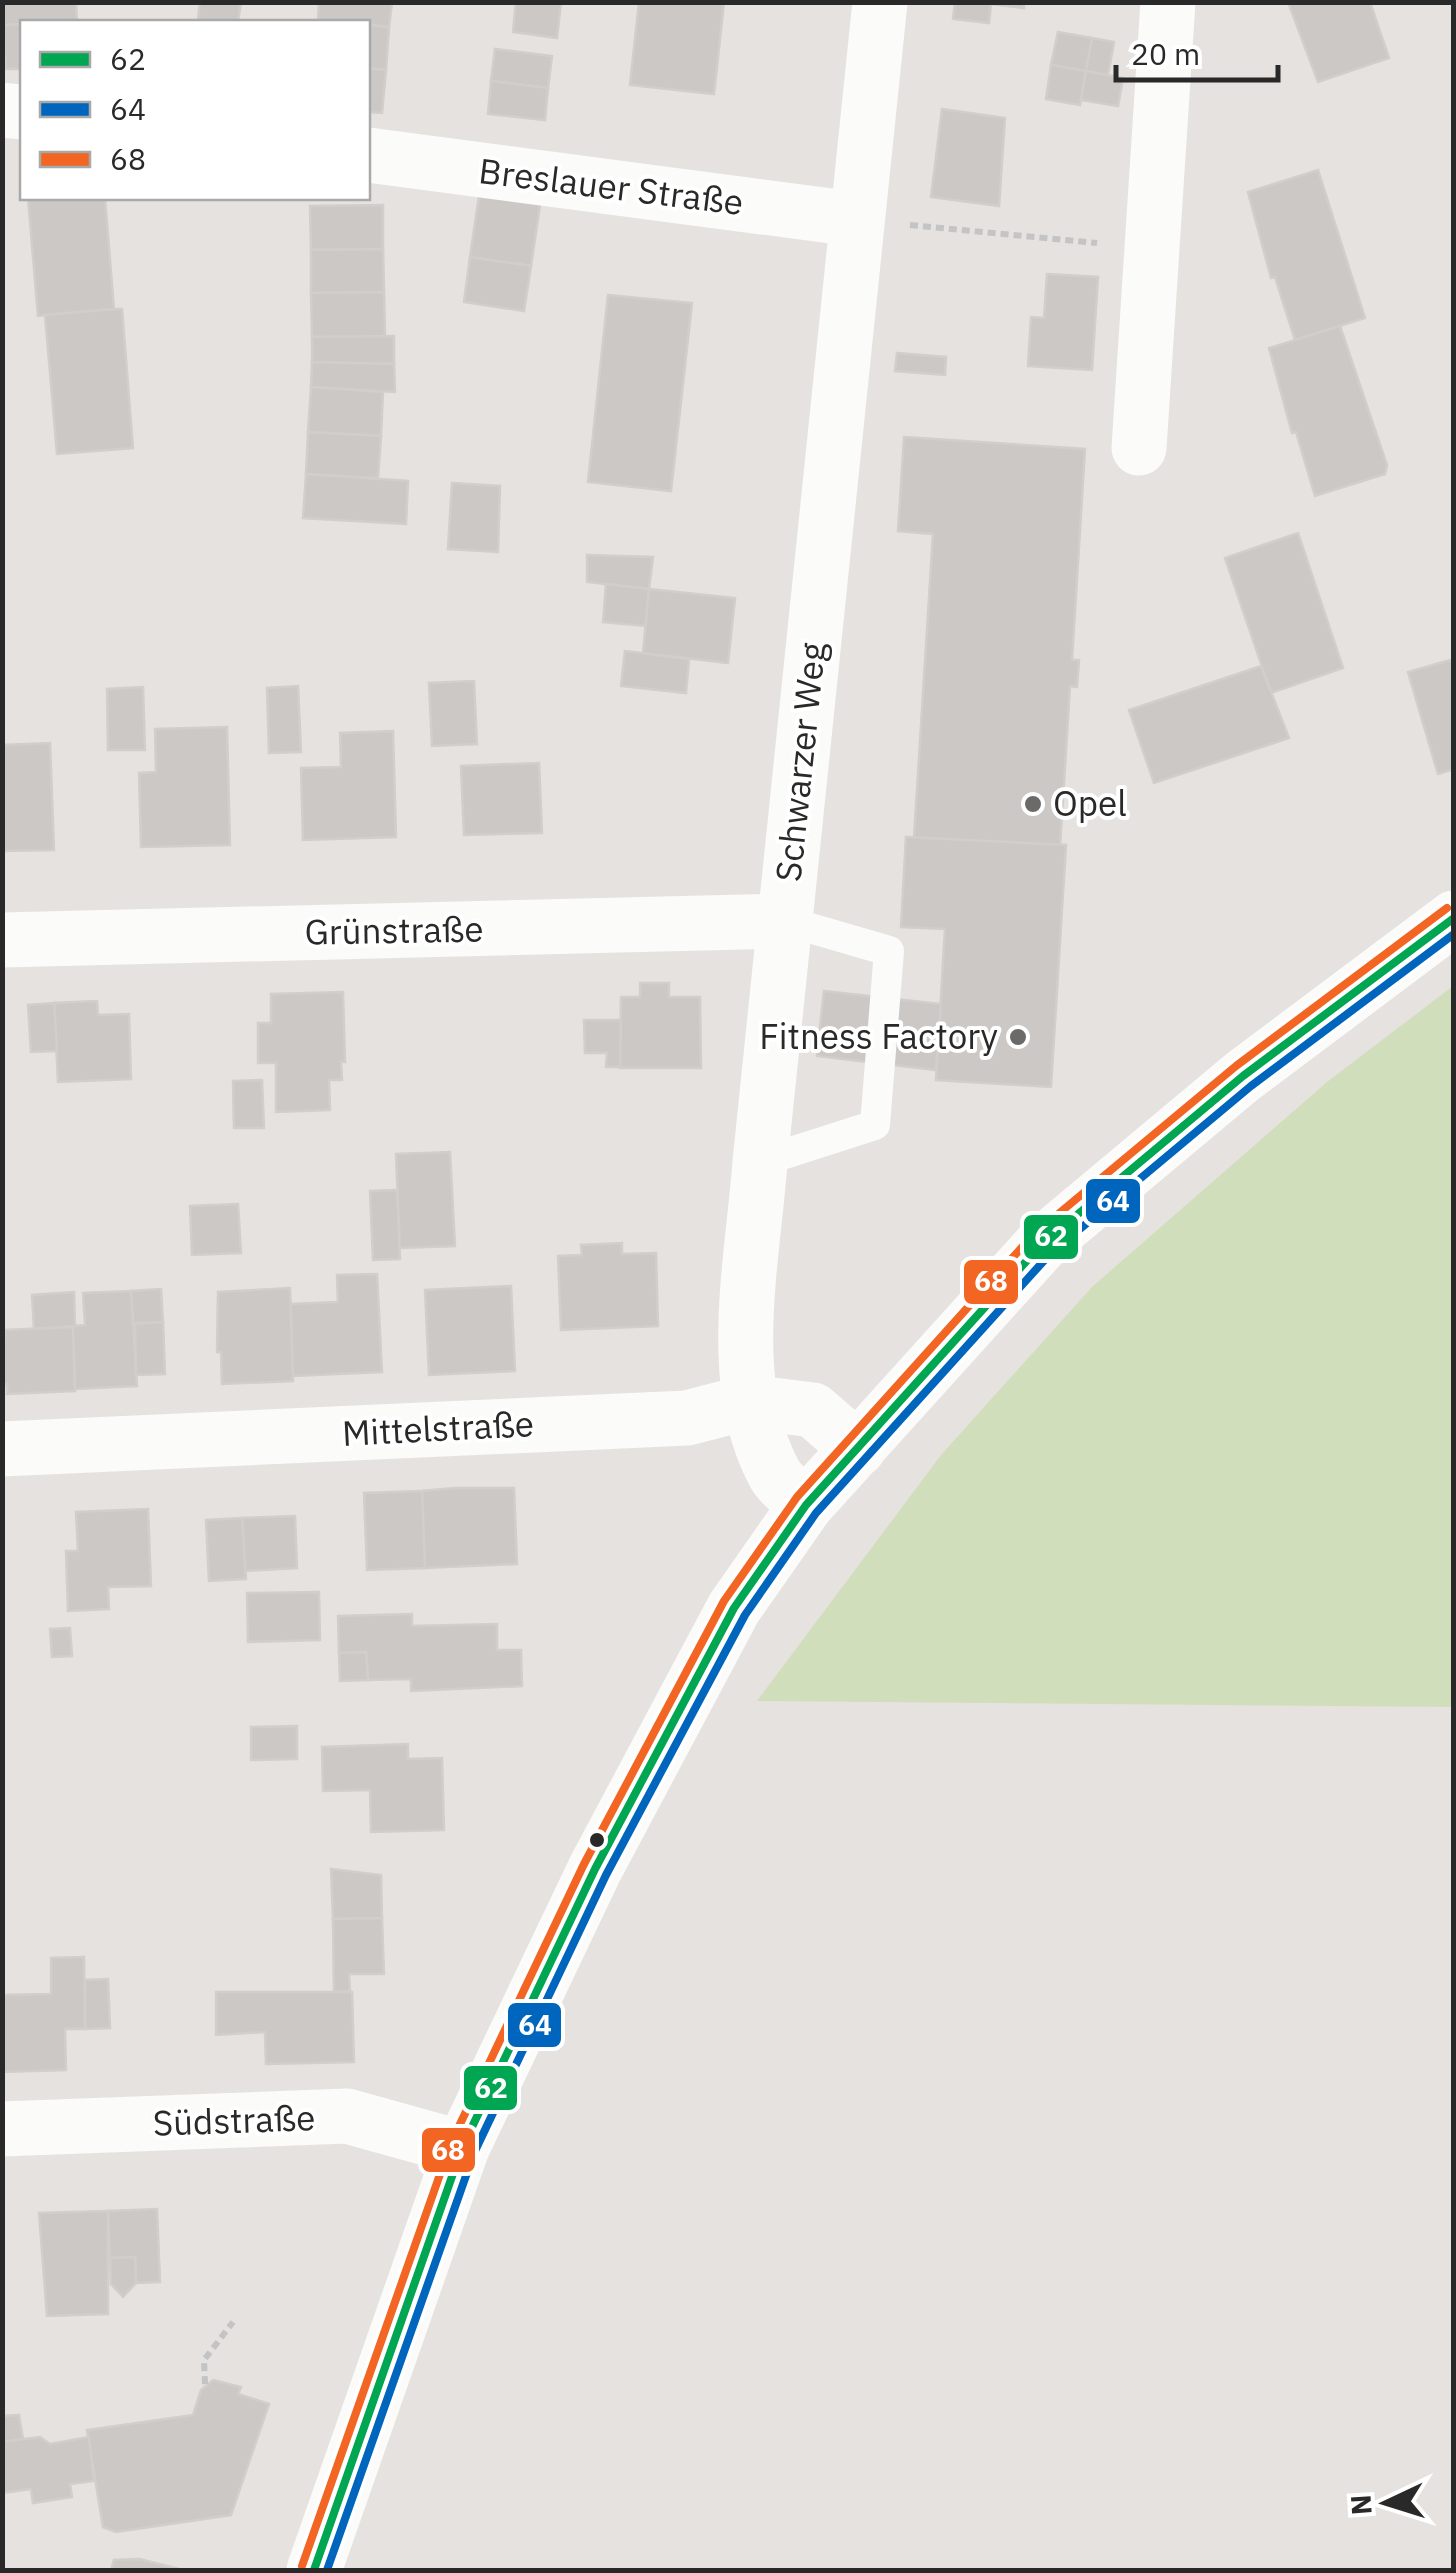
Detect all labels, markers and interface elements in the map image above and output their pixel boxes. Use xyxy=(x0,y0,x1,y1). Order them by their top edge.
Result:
legend xyxy=(20,20,370,200)
scale bar xyxy=(1116,20,1278,82)
text: 20 m xyxy=(1131,34,1200,73)
text: 62 xyxy=(110,39,146,78)
text: 64 xyxy=(110,89,146,128)
text: 68 xyxy=(110,139,146,178)
street label: Breslauer Straße xyxy=(476,147,746,225)
street label: Schwarzer Weg xyxy=(765,639,835,884)
place label: Opel xyxy=(1053,780,1127,826)
marker: Opel xyxy=(1022,793,1044,815)
street label: Grünstraße xyxy=(304,905,484,955)
place label: Fitness Factory xyxy=(759,1013,998,1059)
marker: Fitness Factory xyxy=(1007,1026,1029,1048)
line badge: 64 xyxy=(1084,1177,1142,1225)
text: 64 xyxy=(1096,1182,1130,1219)
line badge: 62 xyxy=(1022,1213,1080,1261)
text: 62 xyxy=(1034,1217,1068,1254)
line badge: 68 xyxy=(962,1258,1020,1306)
text: 68 xyxy=(974,1262,1008,1299)
street label: Mittelstraße xyxy=(341,1400,535,1456)
unlabelled marker xyxy=(587,1830,607,1850)
line badge: 64 xyxy=(506,2001,563,2049)
text: 64 xyxy=(518,2006,552,2043)
line badge: 62 xyxy=(462,2064,519,2112)
text: 62 xyxy=(474,2069,508,2106)
street label: Südstraße xyxy=(152,2094,316,2146)
line badge: 68 xyxy=(420,2126,477,2174)
text: 68 xyxy=(431,2131,465,2168)
north arrow xyxy=(1336,2453,1436,2553)
text: N xyxy=(1341,2493,1380,2516)

